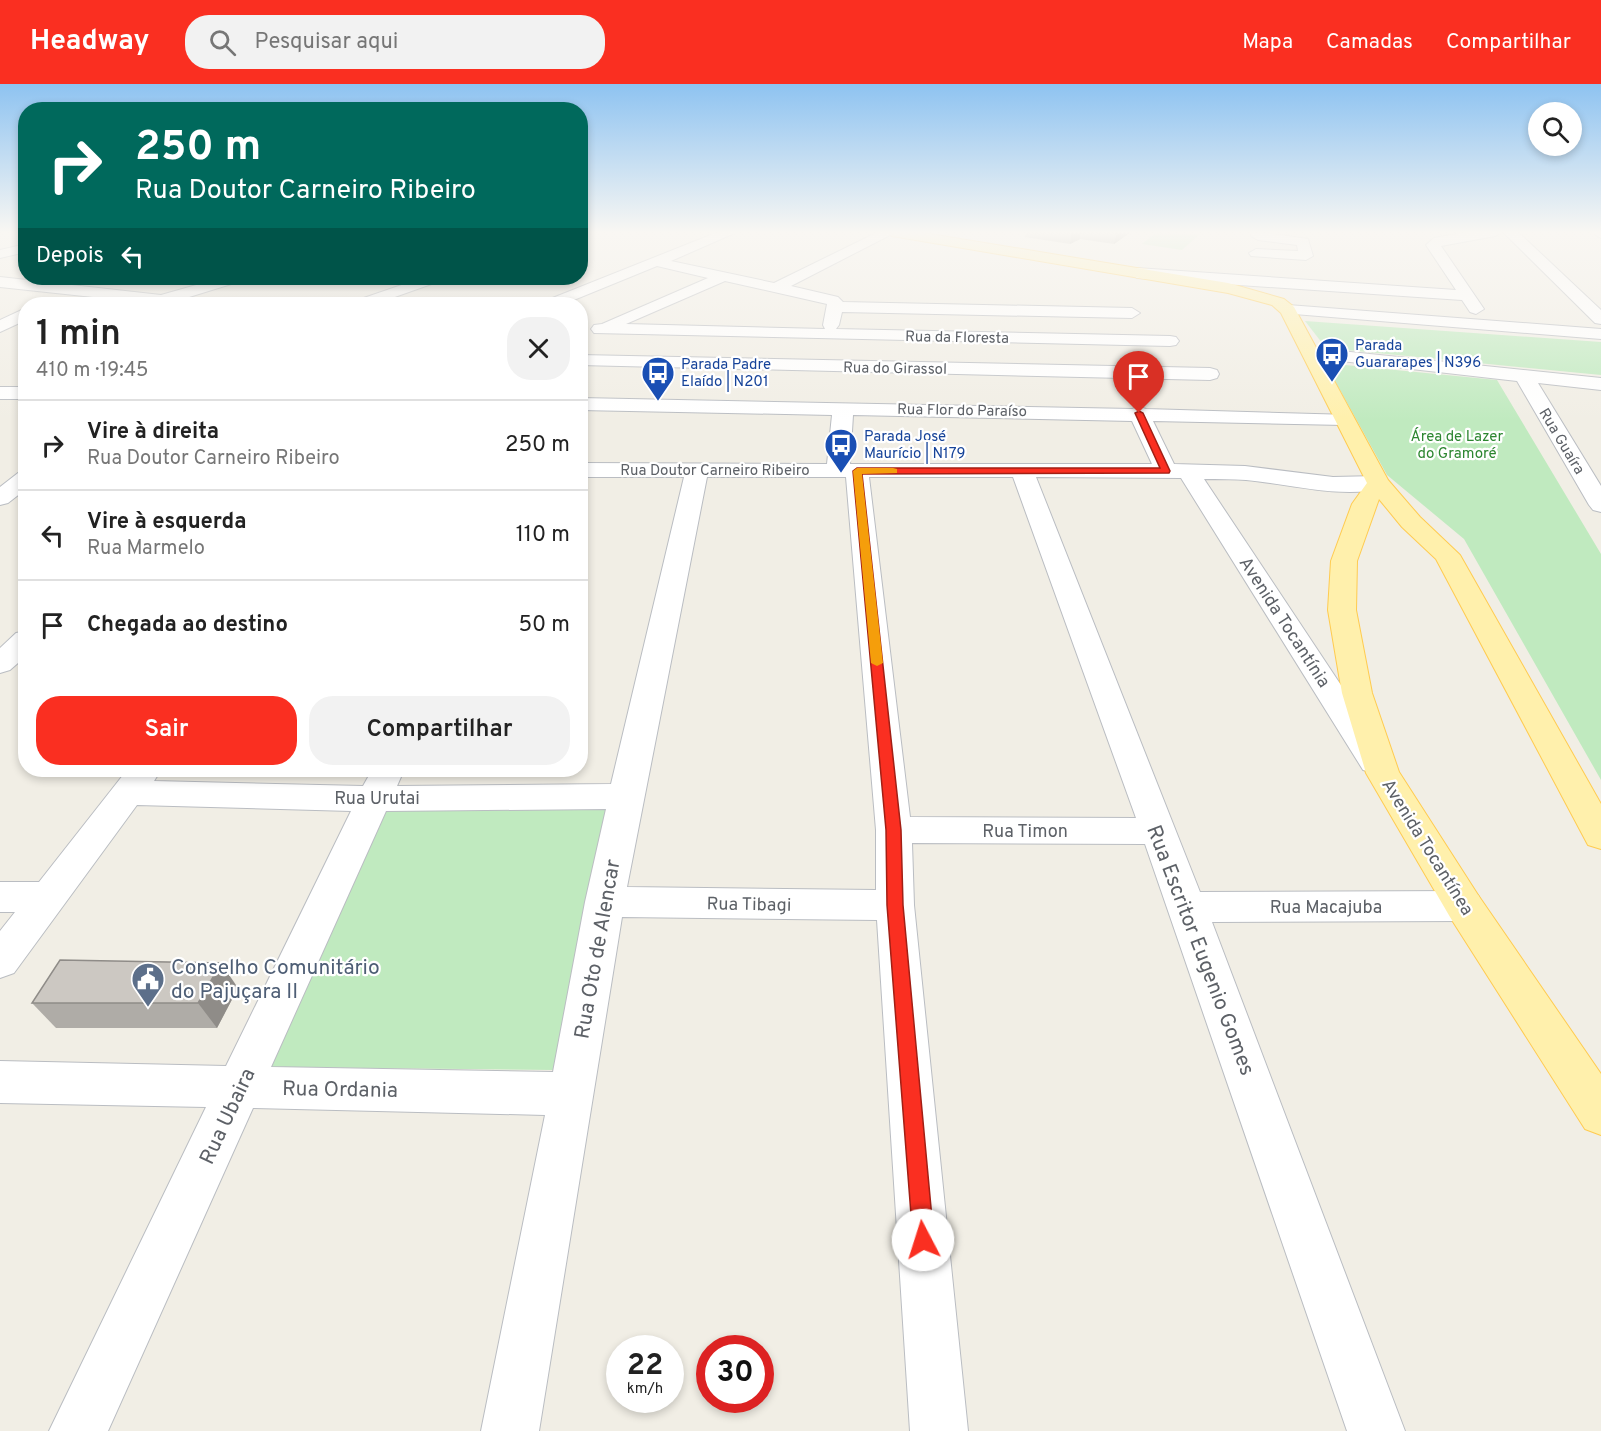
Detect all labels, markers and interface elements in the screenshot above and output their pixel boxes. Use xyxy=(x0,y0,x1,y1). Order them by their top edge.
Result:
search box xyxy=(185,15,605,69)
text: Headway xyxy=(30,24,149,60)
icon: search xyxy=(206,26,239,59)
text: Pesquisar aqui xyxy=(254,29,398,56)
text: Mapa xyxy=(1242,29,1293,56)
text: Camadas xyxy=(1326,29,1413,56)
text: Compartilhar xyxy=(1446,29,1571,56)
map controls xyxy=(1528,102,1582,156)
button: search xyxy=(1528,102,1582,156)
text: 250 m xyxy=(135,122,261,175)
icon: right xyxy=(36,126,114,204)
text: Rua Doutor Carneiro Ribeiro xyxy=(135,174,476,208)
icon: left xyxy=(116,240,149,273)
text: Depois xyxy=(36,243,104,270)
text: 1 min xyxy=(36,312,121,358)
button: close xyxy=(507,317,570,380)
street label: Rua da Floresta xyxy=(905,328,1009,349)
bus stop icon: Parada Guararapes | N396 xyxy=(1314,336,1350,383)
place label: Parada Guararapes | N396 xyxy=(1355,337,1481,373)
pin xyxy=(1113,351,1164,413)
bus stop icon: Parada Padre Elaído | N201 xyxy=(640,355,676,402)
place label: Parada Padre Elaído | N201 xyxy=(681,356,771,392)
text: 410 m · 19:45 xyxy=(36,358,149,384)
street label: Rua do Girassol xyxy=(843,359,947,380)
icon: arrive xyxy=(1122,360,1155,393)
street label: Rua Flor do Paraíso xyxy=(897,401,1027,422)
street label: Rua Guaíra xyxy=(1534,405,1588,478)
text: Vire à direita xyxy=(87,419,219,446)
bus stop icon: Parada José Maurício | N179 xyxy=(823,427,859,474)
park label: Área de Lazer do Gramoré xyxy=(1411,427,1504,464)
place label: Parada José Maurício | N179 xyxy=(864,428,965,464)
icon: right xyxy=(36,429,69,462)
text: 250 m xyxy=(505,432,570,459)
text: Rua Doutor Carneiro Ribeiro xyxy=(87,446,340,472)
street label: Rua Doutor Carneiro Ribeiro xyxy=(620,462,810,481)
text: Vire à esquerda xyxy=(87,509,246,536)
icon: left xyxy=(36,519,69,552)
text: 110 m xyxy=(516,522,570,549)
text: Rua Marmelo xyxy=(87,536,205,562)
street label: Avenida Tocantínia xyxy=(1233,553,1335,693)
icon: arrive xyxy=(36,609,69,642)
text: Chegada ao destino xyxy=(87,612,288,639)
text: 50 m xyxy=(518,612,570,639)
button: Sair xyxy=(36,696,297,765)
button: Compartilhar xyxy=(309,696,570,765)
street label: Avenida Tocantínea xyxy=(1375,775,1478,920)
street label: Rua Urutai xyxy=(334,788,420,811)
street label: Rua Timon xyxy=(982,821,1068,844)
street label: Rua Escritor Eugenio Gomes xyxy=(1139,821,1260,1080)
street label: Rua Oto de Alencar xyxy=(569,857,628,1041)
street label: Rua Tibagi xyxy=(706,893,792,918)
street label: Rua Macajuba xyxy=(1270,897,1382,920)
place label: Conselho Comunitário do Pajuçara II xyxy=(171,955,380,1006)
public building icon: Conselho Comunitário do Pajuçara II xyxy=(130,961,166,1008)
street label: Rua Ubaira xyxy=(194,1064,262,1169)
street label: Rua Ordania xyxy=(282,1076,398,1105)
position arrow xyxy=(891,1208,955,1272)
speed limit sign: 30 xyxy=(696,1335,774,1413)
text: 22 xyxy=(627,1348,663,1385)
text: km/h xyxy=(627,1380,663,1399)

